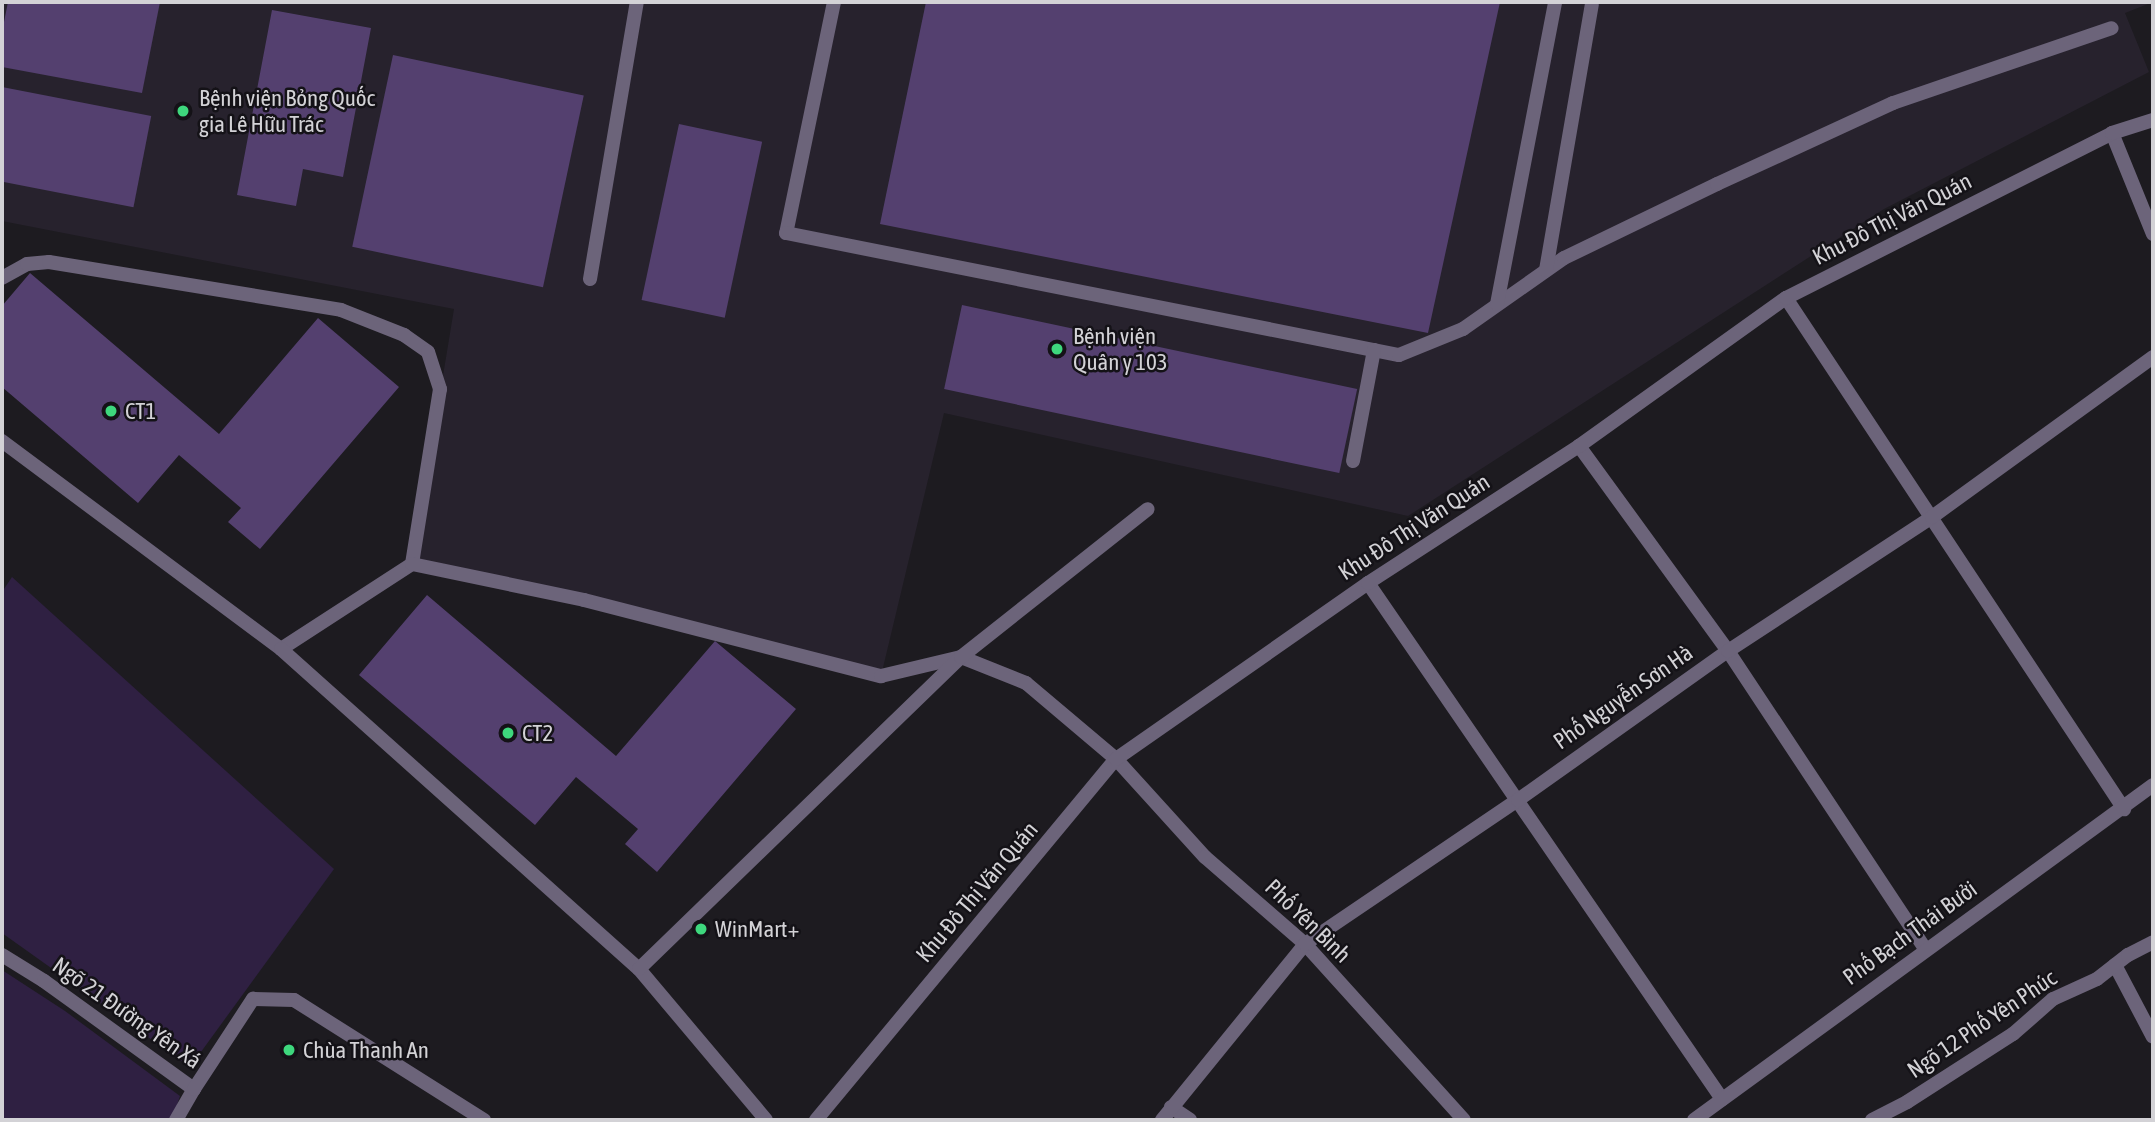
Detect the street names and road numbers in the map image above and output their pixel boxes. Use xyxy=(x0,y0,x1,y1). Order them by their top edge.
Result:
street label: Khu Đô Thị Văn Quán xyxy=(1808,167,1976,271)
street label: Khu Đô Thị Văn Quán xyxy=(1333,468,1495,586)
street label: Phố Nguyễn Sơn Hà xyxy=(1548,639,1698,755)
street label: Khu Đô Thị Văn Quán xyxy=(910,816,1044,968)
street label: Phố Yên Bình xyxy=(1259,873,1357,969)
street label: Phố Bạch Thái Bưởi xyxy=(1838,875,1982,991)
street label: Ngõ 21 Đường Yên Xá xyxy=(47,951,207,1075)
street label: Ngõ 12 Phố Yên Phúc xyxy=(1902,964,2062,1084)

